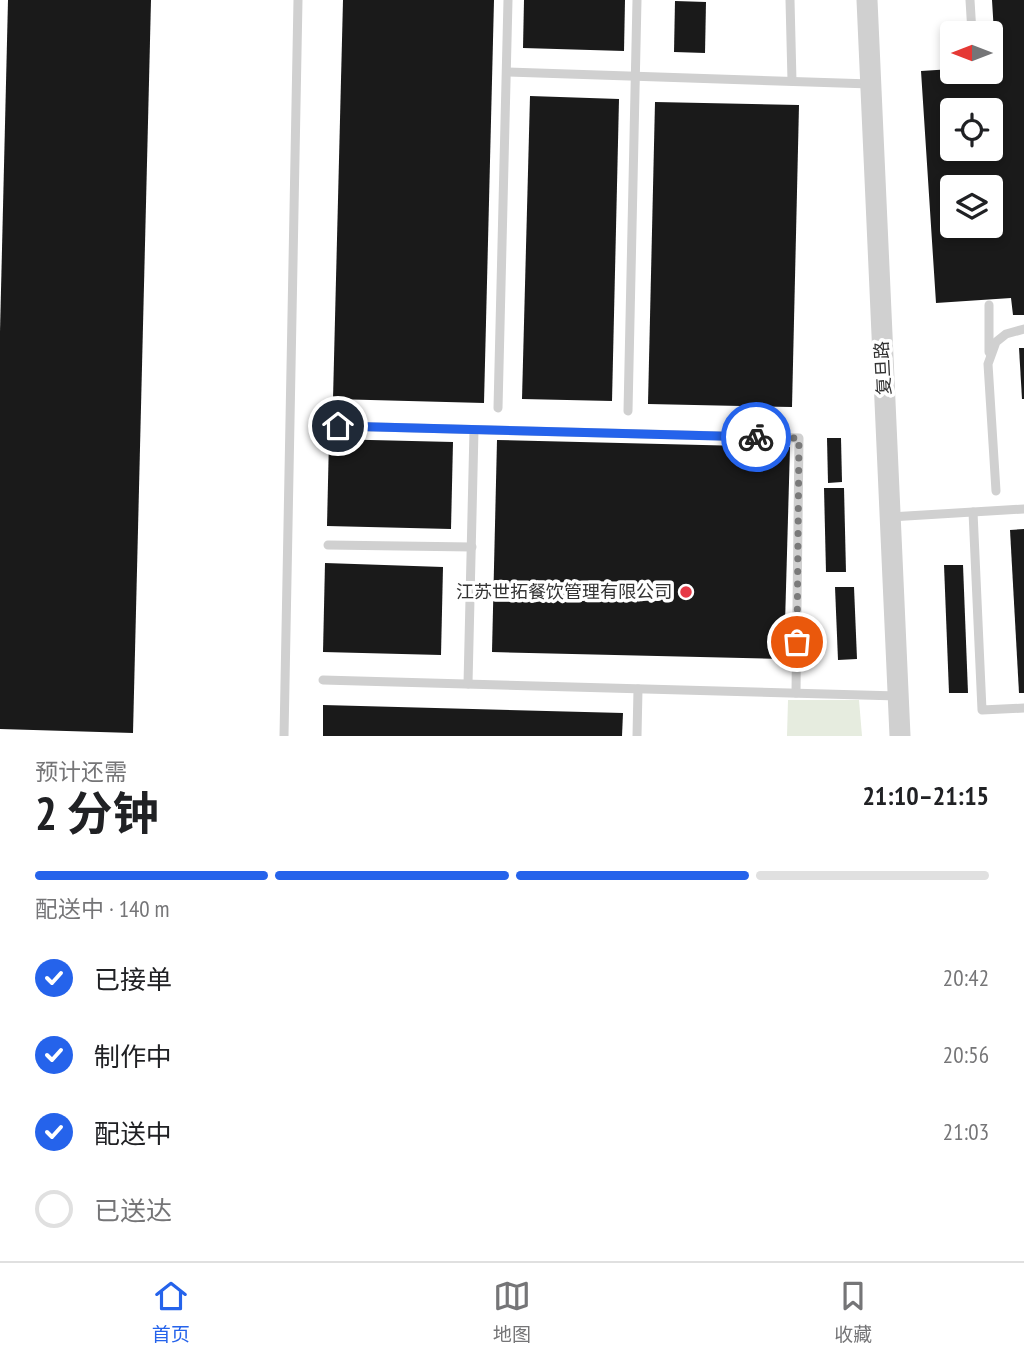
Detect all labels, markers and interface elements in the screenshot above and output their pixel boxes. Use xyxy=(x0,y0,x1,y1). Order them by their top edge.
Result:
north arrow xyxy=(940,21,1003,84)
map controls xyxy=(940,21,1003,238)
button: locate xyxy=(940,98,1003,161)
button: layers xyxy=(940,175,1003,238)
street label: 复旦路 xyxy=(870,340,895,396)
pin xyxy=(308,396,368,456)
courier xyxy=(721,402,791,472)
icon: home xyxy=(319,407,357,445)
icon: bike xyxy=(737,418,775,456)
place label: 江苏世拓餐饮管理有限公司 xyxy=(456,580,672,603)
marker: 江苏世拓餐饮管理有限公司 xyxy=(678,584,694,600)
pin xyxy=(767,612,827,672)
icon: bag xyxy=(778,623,816,661)
text: 预计还需 xyxy=(35,757,127,786)
text: 21:10–21:15 xyxy=(862,779,989,812)
text: 2 分钟 xyxy=(35,783,158,843)
text: 配送中 · 140 m xyxy=(35,894,170,923)
icon: check xyxy=(35,959,73,997)
text: 已接单 xyxy=(94,963,172,996)
text: 20:42 xyxy=(943,963,989,992)
icon: check xyxy=(35,1036,73,1074)
text: 制作中 xyxy=(94,1040,172,1073)
text: 20:56 xyxy=(943,1040,989,1069)
icon: check xyxy=(35,1113,73,1151)
text: 配送中 xyxy=(94,1117,172,1150)
text: 21:03 xyxy=(943,1117,989,1146)
text: 已送达 xyxy=(94,1194,172,1227)
tab: 首页 xyxy=(152,1277,190,1346)
tab: 地图 xyxy=(493,1277,531,1346)
tab: 收藏 xyxy=(834,1277,872,1346)

